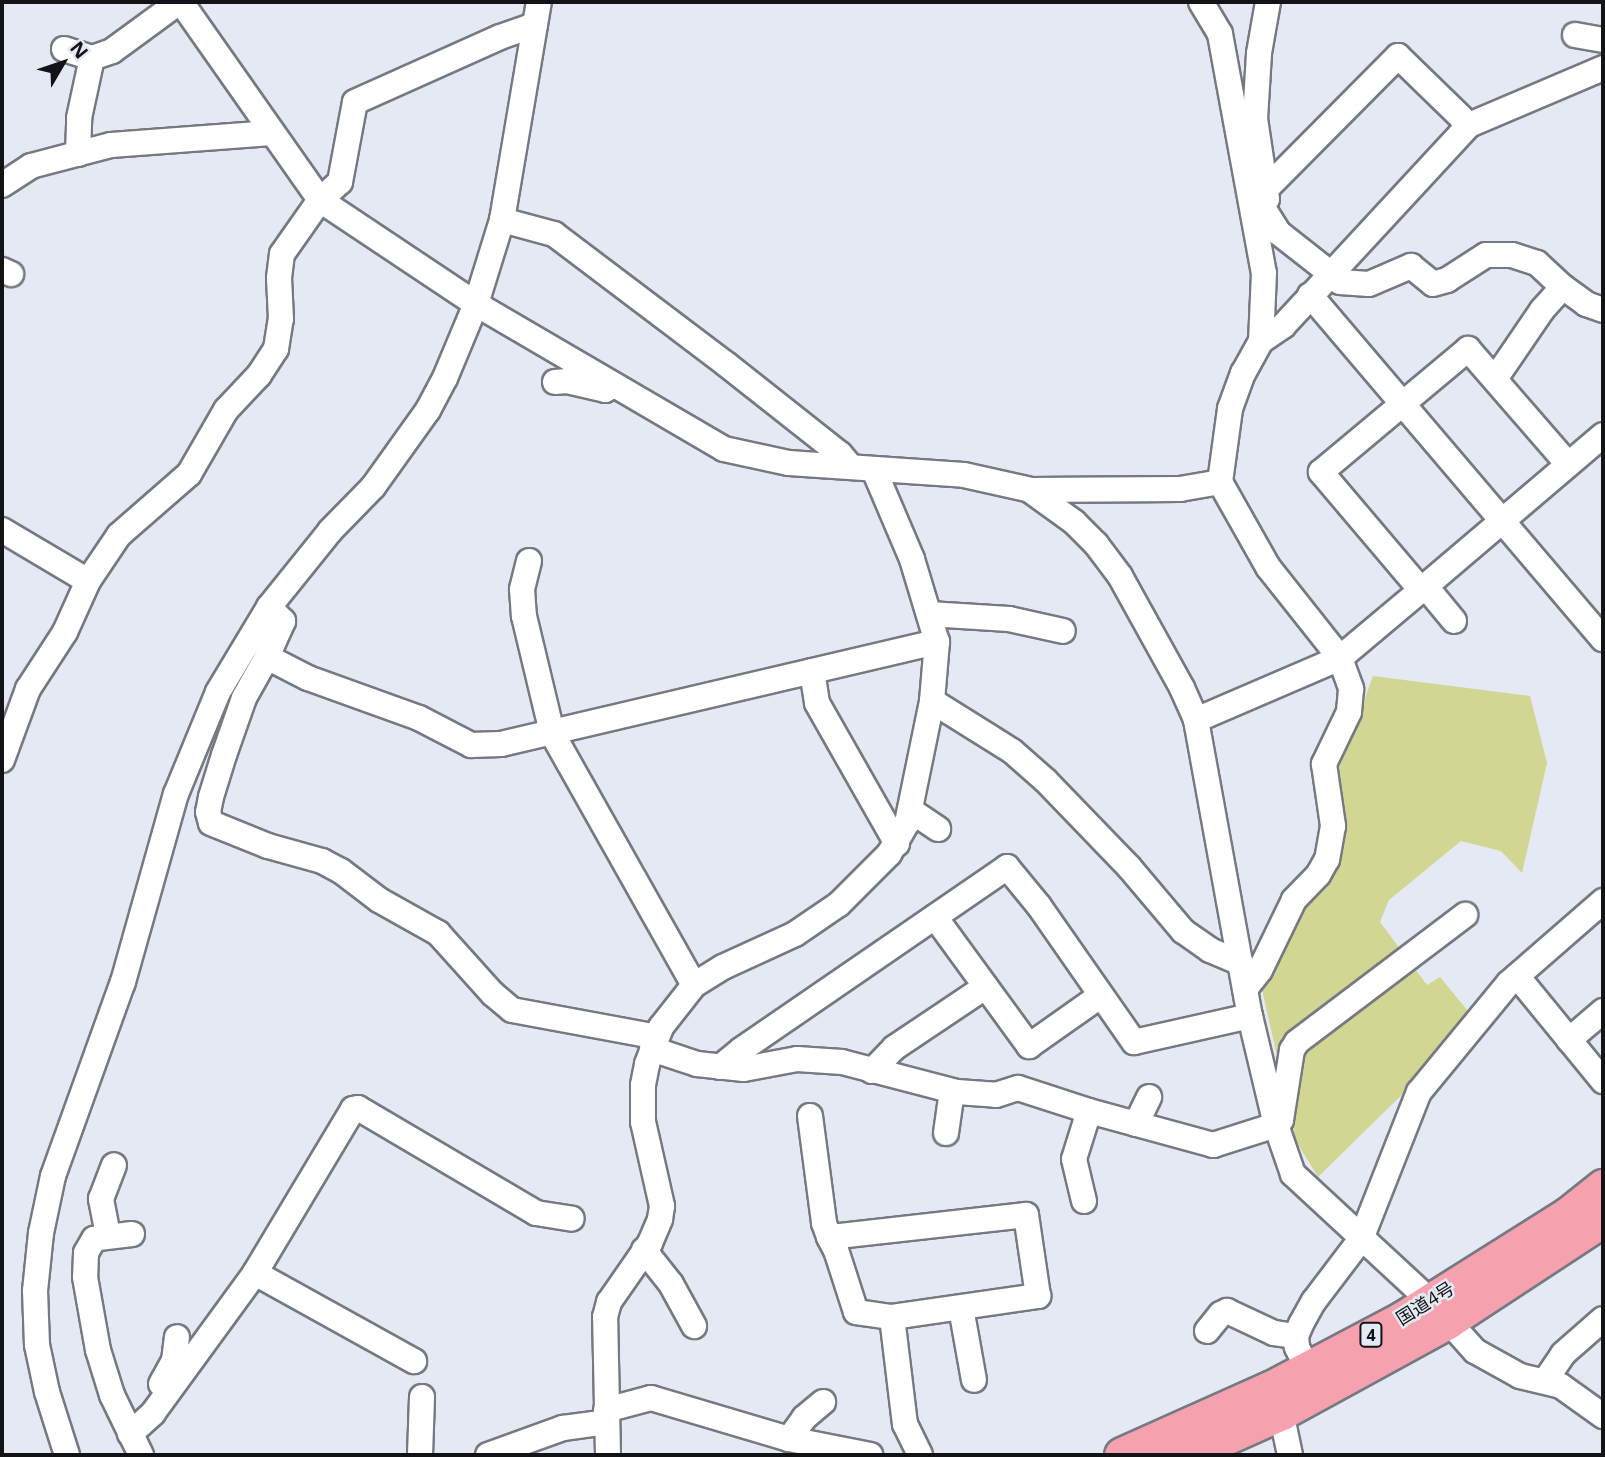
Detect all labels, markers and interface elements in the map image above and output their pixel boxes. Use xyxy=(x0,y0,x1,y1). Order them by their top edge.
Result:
north arrow xyxy=(28,28,98,98)
text: N xyxy=(64,36,94,64)
street label: 国道4号 xyxy=(1392,1277,1458,1329)
road number: 4 xyxy=(1359,1322,1383,1348)

